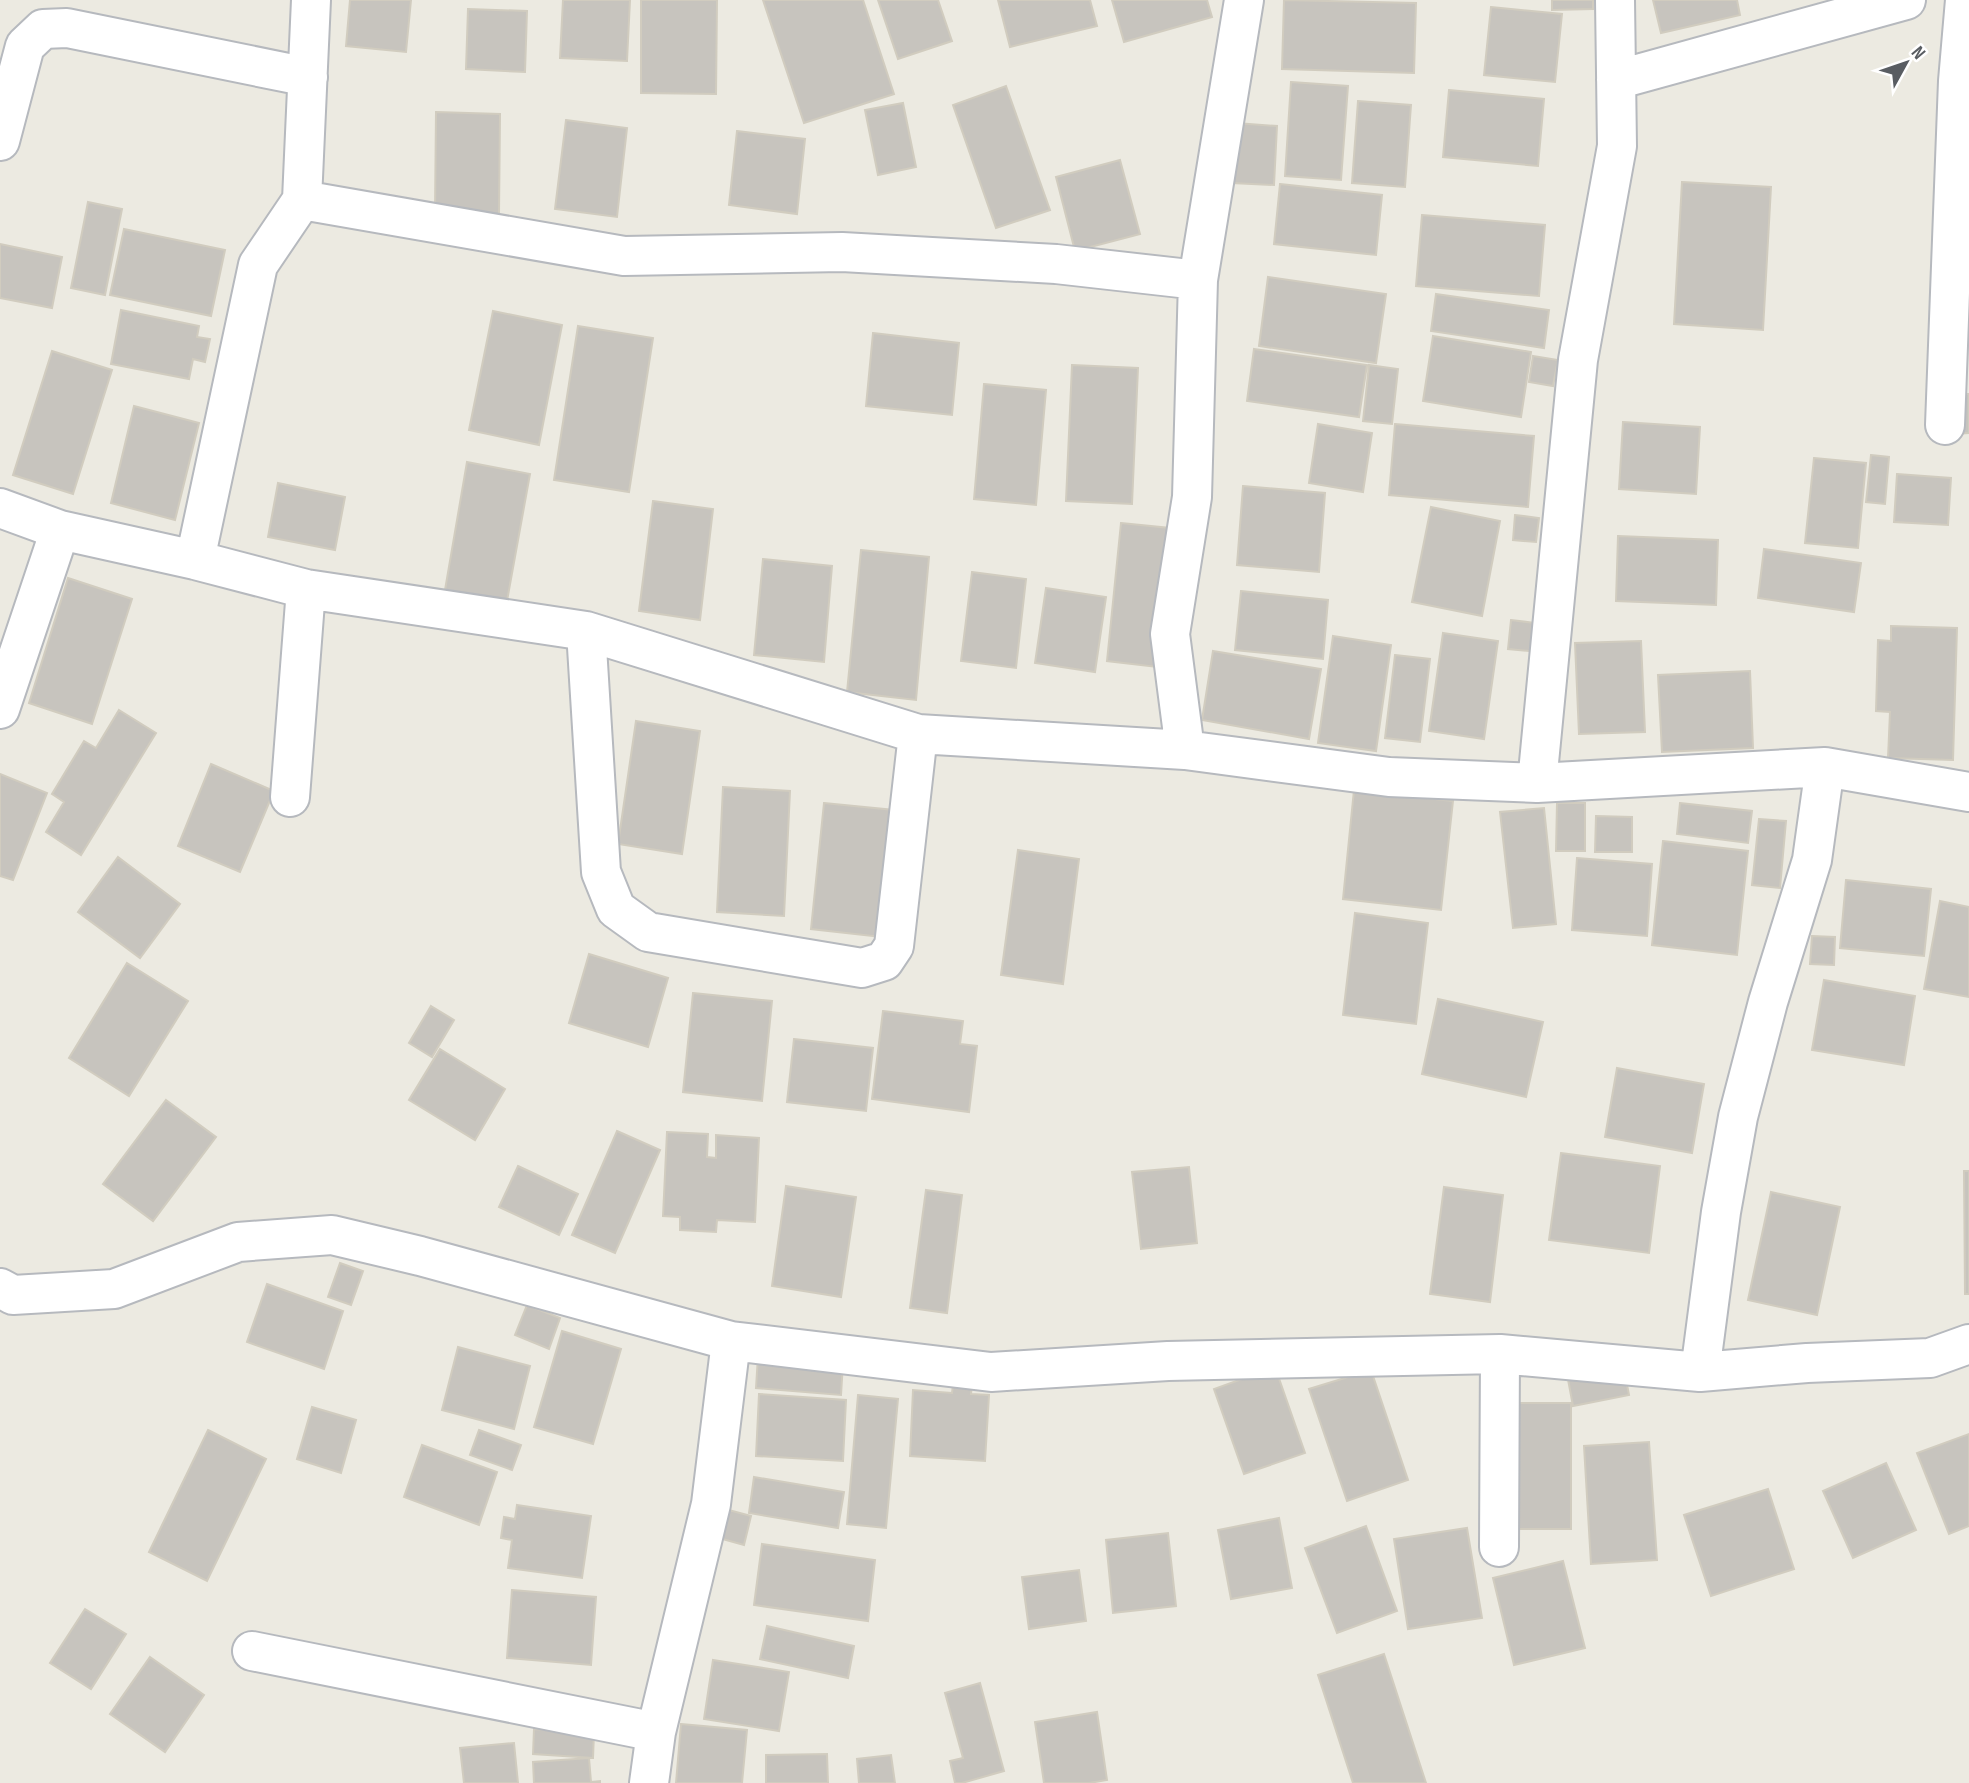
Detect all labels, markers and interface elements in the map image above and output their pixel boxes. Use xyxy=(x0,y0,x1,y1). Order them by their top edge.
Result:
north arrow xyxy=(1871,28,1941,98)
text: N xyxy=(1906,42,1930,64)

